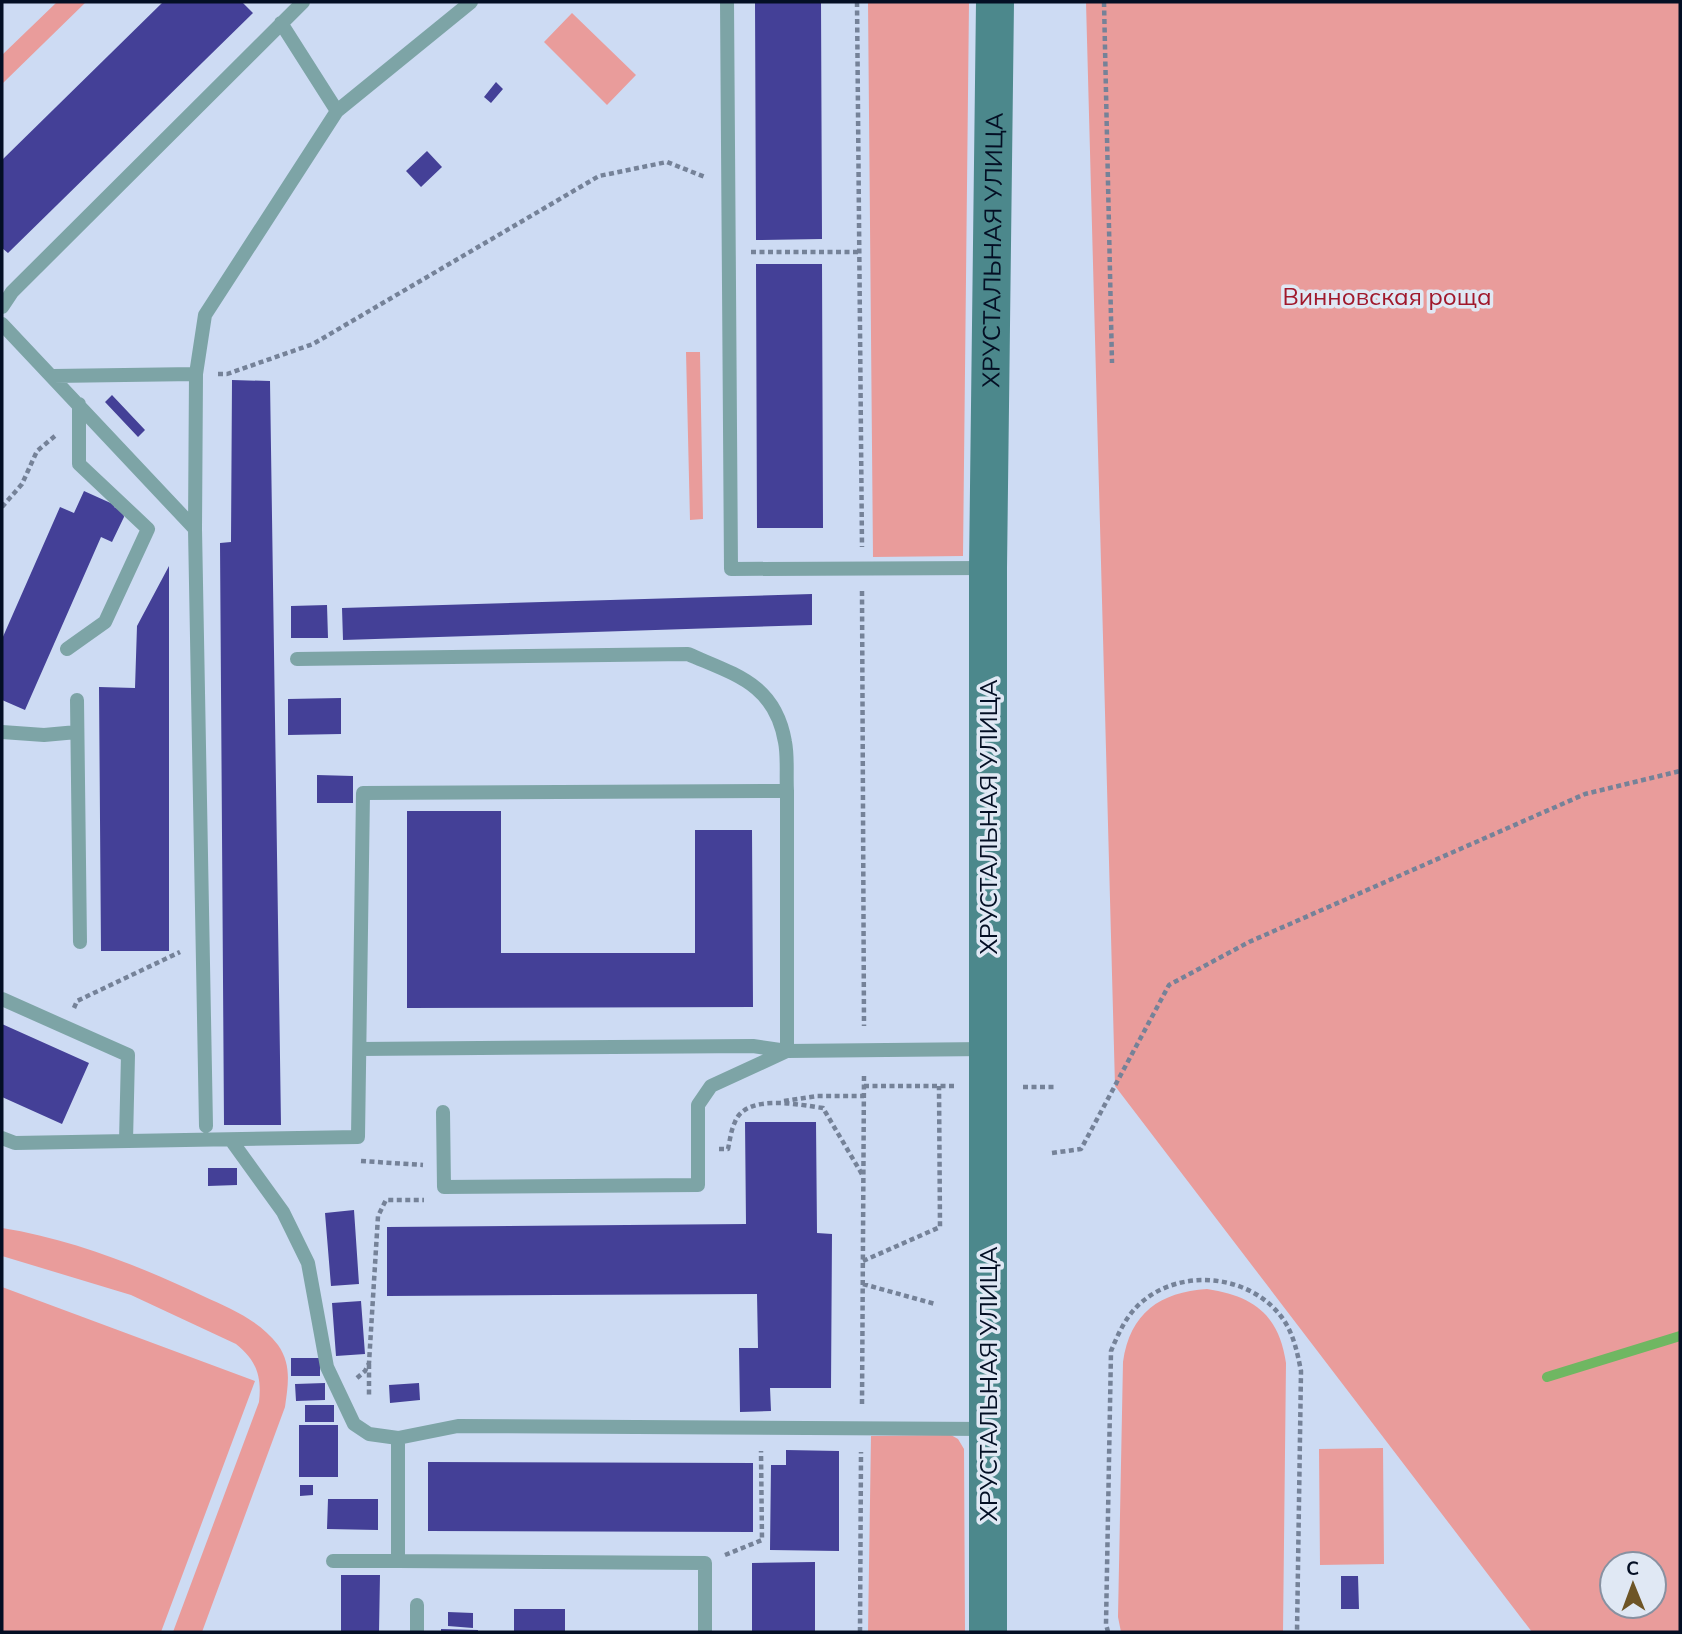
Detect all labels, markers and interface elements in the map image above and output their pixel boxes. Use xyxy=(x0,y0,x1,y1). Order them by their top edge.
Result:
street label: ХРУСТАЛЬНАЯ УЛИЦА xyxy=(975,112,1009,388)
park label: Винновская роща xyxy=(1282,281,1492,311)
street label: ХРУСТАЛЬНАЯ УЛИЦА xyxy=(973,679,1003,955)
street label: ХРУСТАЛЬНАЯ УЛИЦА xyxy=(973,1246,1003,1522)
north arrow xyxy=(1598,1550,1668,1620)
text: С xyxy=(1626,1556,1639,1580)

